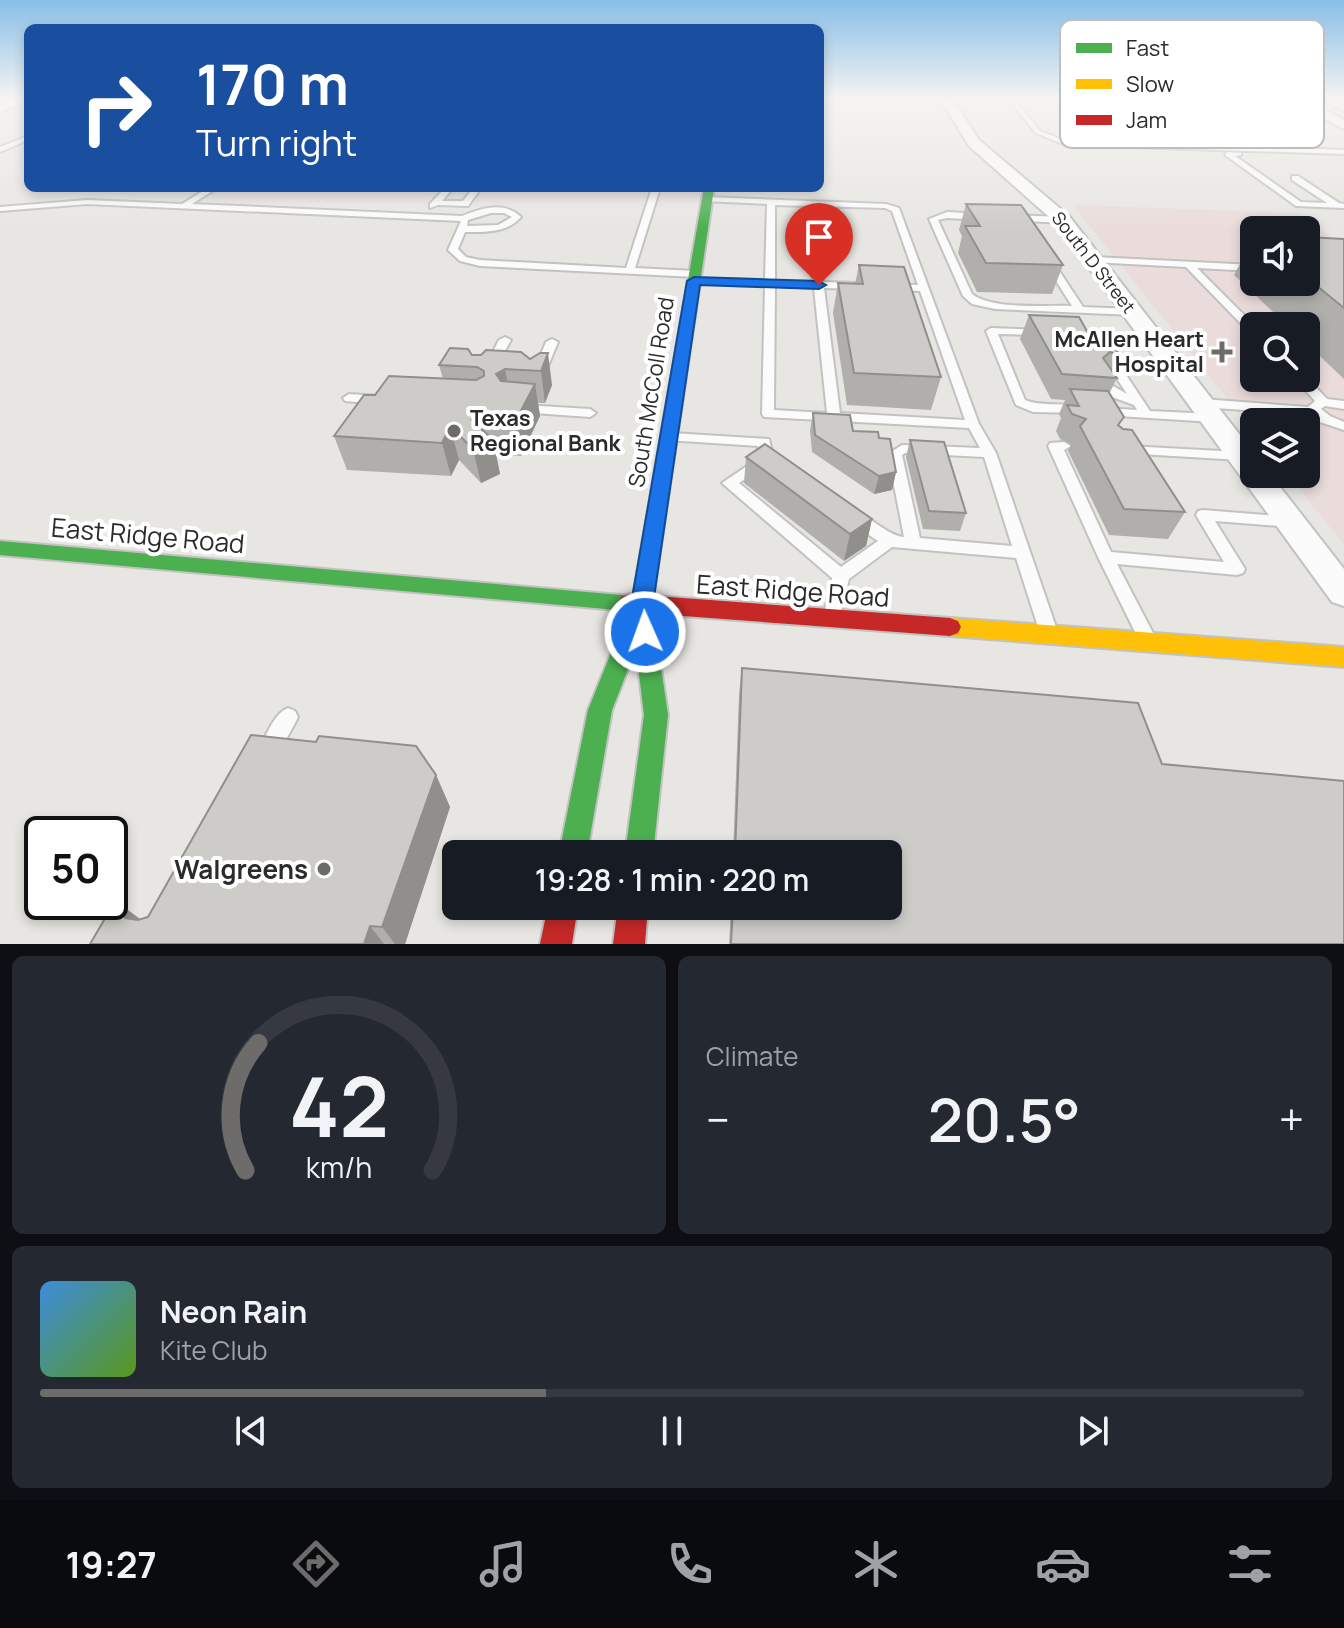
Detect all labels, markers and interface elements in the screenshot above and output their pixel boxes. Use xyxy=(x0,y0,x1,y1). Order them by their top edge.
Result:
legend xyxy=(1060,20,1324,148)
text: Fast xyxy=(1126,33,1169,63)
text: 170 m xyxy=(196,45,349,122)
icon: right xyxy=(64,56,168,160)
text: Slow xyxy=(1126,69,1174,99)
text: Jam xyxy=(1126,105,1167,135)
text: Turn right xyxy=(196,118,357,167)
pin xyxy=(785,203,853,285)
street label: South D Street xyxy=(1047,206,1141,318)
icon: arrive xyxy=(797,215,841,259)
map controls xyxy=(1240,216,1320,488)
button: sound xyxy=(1240,216,1320,296)
street label: South McColl Road xyxy=(621,295,681,489)
button: search xyxy=(1240,312,1320,392)
place label: McAllen Heart Hospital xyxy=(1054,324,1204,379)
marker: McAllen Heart Hospital xyxy=(1211,341,1233,363)
place label: Texas Regional Bank xyxy=(470,403,621,458)
button: layers xyxy=(1240,408,1320,488)
marker: Texas Regional Bank xyxy=(445,422,463,440)
street label: East Ridge Road xyxy=(50,509,246,561)
street label: East Ridge Road xyxy=(695,565,891,615)
position arrow xyxy=(603,590,687,674)
speed limit sign: 50 xyxy=(24,816,128,920)
place label: Walgreens xyxy=(174,851,308,887)
text: 19:28 · 1 min · 220 m xyxy=(535,859,809,900)
marker: Walgreens xyxy=(315,860,333,878)
text: Climate xyxy=(706,1038,798,1074)
text: 42 xyxy=(289,1048,389,1162)
text: 20.5° xyxy=(928,1078,1081,1160)
text: − xyxy=(706,1089,730,1149)
text: + xyxy=(1279,1089,1304,1149)
text: km/h xyxy=(306,1148,372,1187)
text: Neon Rain xyxy=(160,1291,307,1332)
text: Kite Club xyxy=(160,1332,267,1368)
icon: previous xyxy=(229,1409,273,1453)
icon: pause xyxy=(650,1409,694,1453)
icon: next xyxy=(1071,1409,1115,1453)
icon: directions xyxy=(288,1536,344,1592)
icon: music xyxy=(475,1536,531,1592)
icon: phone xyxy=(662,1536,718,1592)
icon: climate xyxy=(848,1536,904,1592)
icon: car xyxy=(1035,1536,1091,1592)
icon: filters xyxy=(1222,1536,1278,1592)
text: 19:27 xyxy=(65,1540,157,1589)

